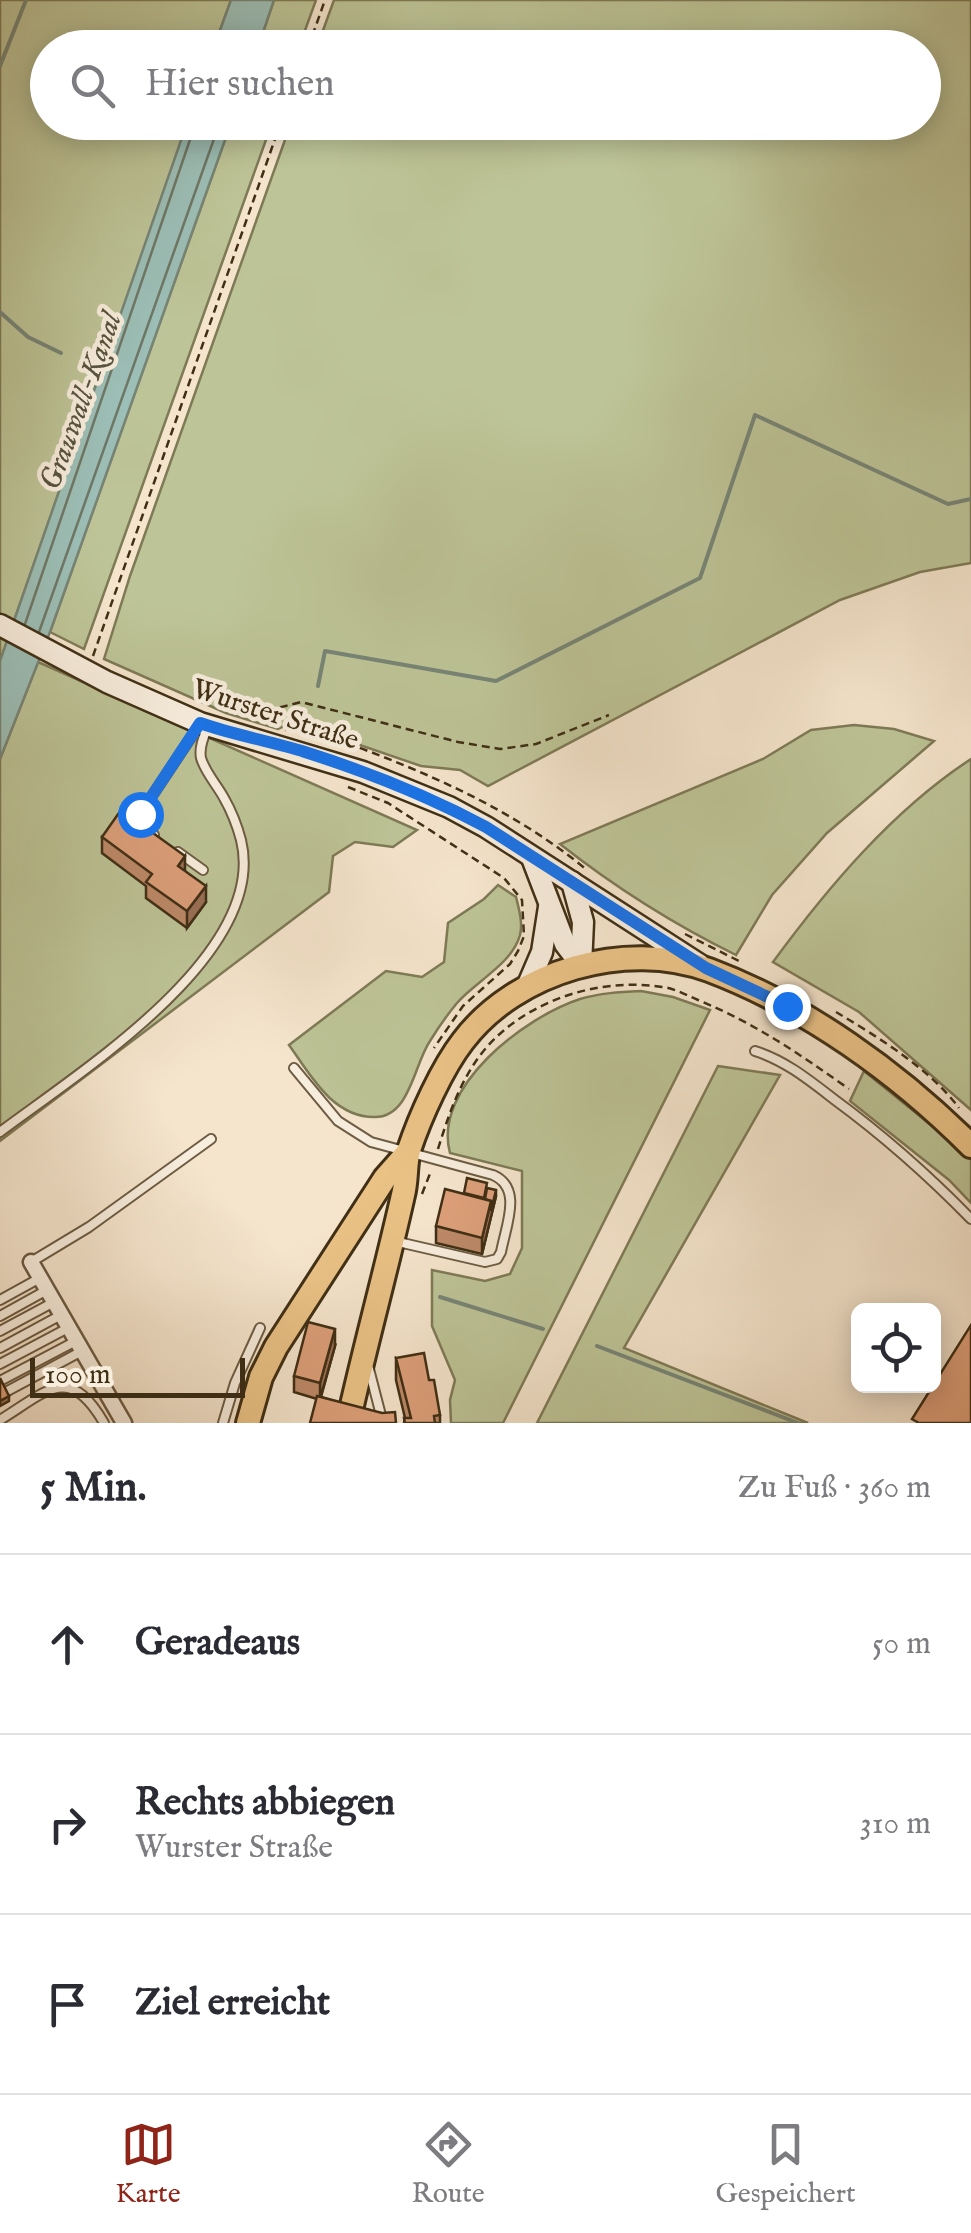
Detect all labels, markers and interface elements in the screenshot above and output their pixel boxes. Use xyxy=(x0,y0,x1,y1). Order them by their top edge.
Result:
search box xyxy=(30,30,941,140)
icon: search xyxy=(65,58,120,113)
text: Hier suchen xyxy=(145,61,335,109)
water label: Grauwall-Kanal xyxy=(32,305,133,496)
street label: Wurster Straße xyxy=(187,672,363,759)
route start xyxy=(118,792,164,838)
route end xyxy=(765,984,811,1030)
map controls xyxy=(851,1303,941,1393)
button: locate xyxy=(851,1303,941,1393)
scale bar xyxy=(30,1353,245,1398)
text: 100 m xyxy=(45,1358,111,1393)
text: 5 Min. xyxy=(40,1462,147,1515)
text: Zu Fuß · 360 m xyxy=(738,1468,931,1509)
icon: ahead xyxy=(40,1617,95,1672)
text: Geradeaus xyxy=(135,1620,300,1668)
text: 50 m xyxy=(872,1624,931,1665)
text: Rechts abbiegen xyxy=(135,1780,395,1828)
icon: right xyxy=(40,1797,95,1852)
text: 310 m xyxy=(860,1804,931,1845)
text: Wurster Straße xyxy=(135,1828,333,1869)
icon: arrive xyxy=(40,1977,95,2032)
text: Ziel erreicht xyxy=(135,1980,330,2028)
tab: Karte xyxy=(115,2117,181,2212)
tab: Route xyxy=(412,2117,485,2212)
tab: Gespeichert xyxy=(716,2117,856,2212)

